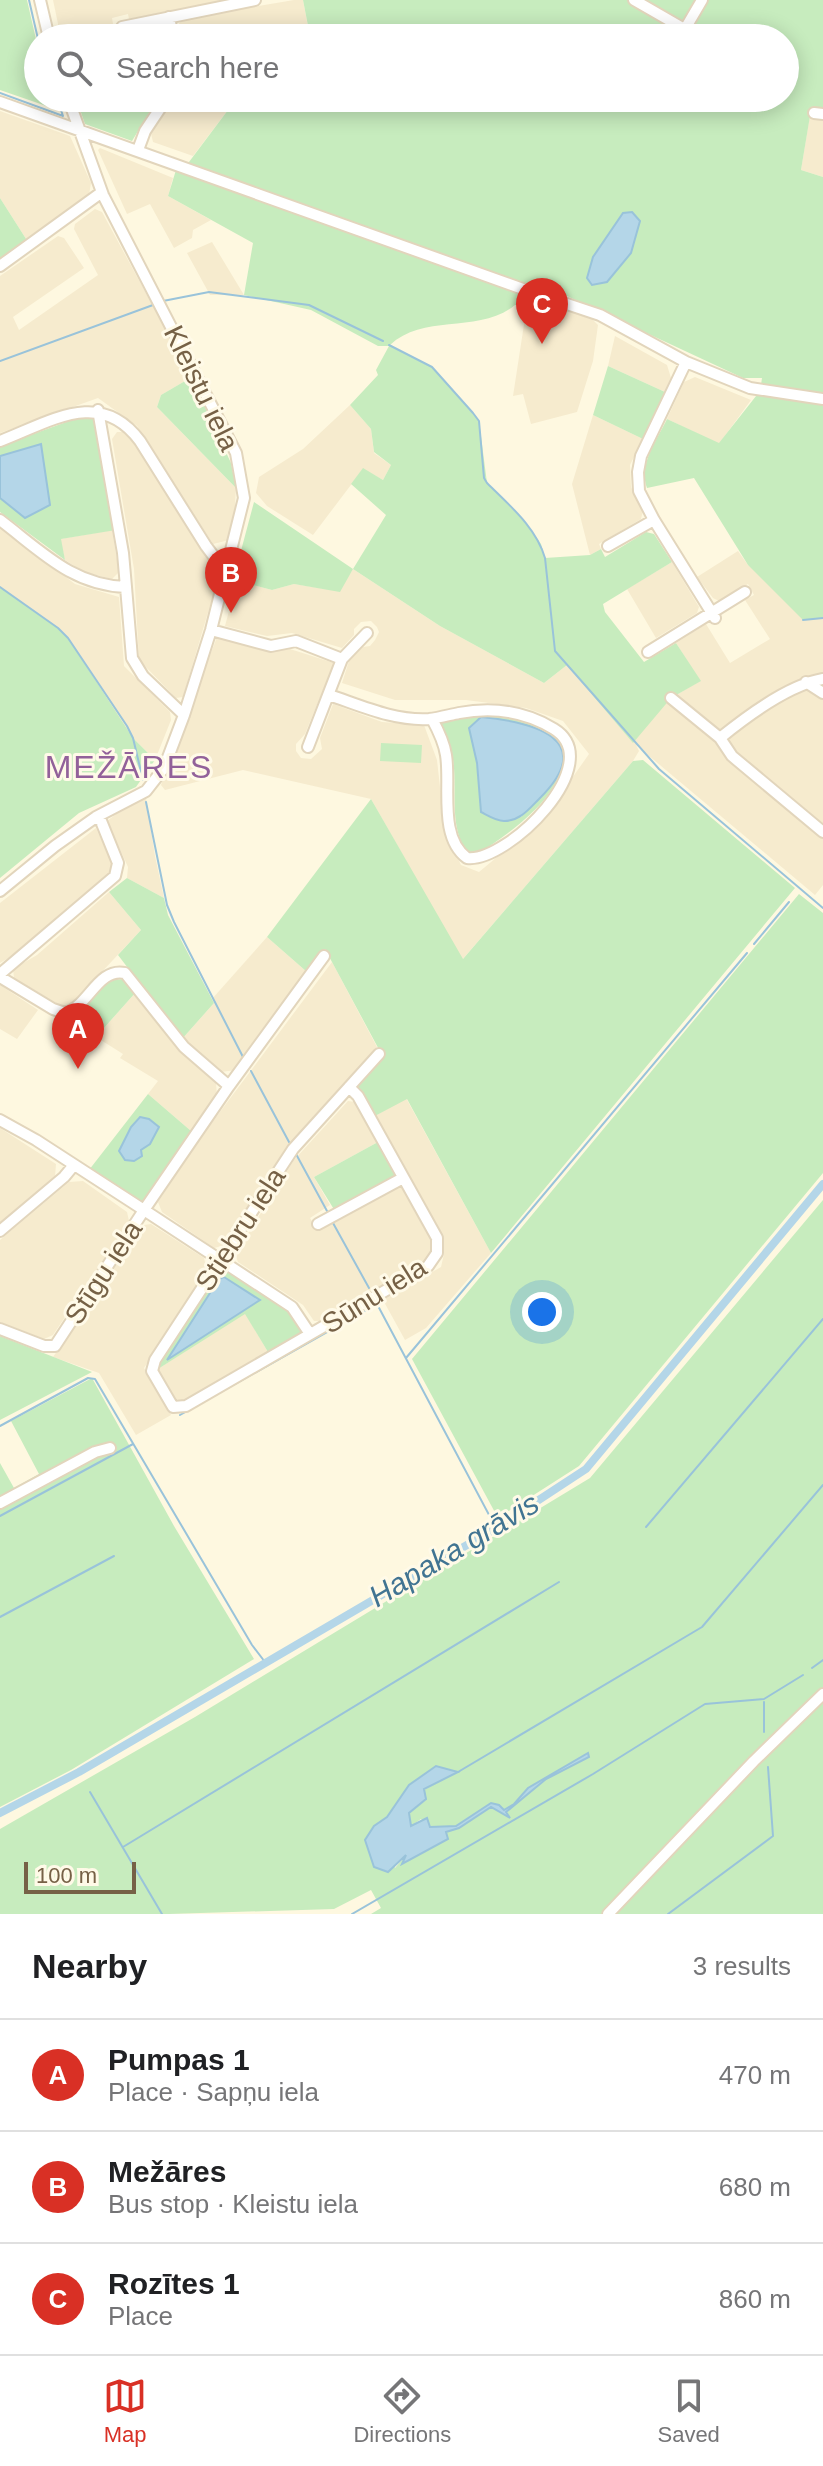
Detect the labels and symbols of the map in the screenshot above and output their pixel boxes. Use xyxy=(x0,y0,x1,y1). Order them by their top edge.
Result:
pin: C xyxy=(516,278,568,344)
street label: Kleistu iela xyxy=(158,321,245,456)
pin: B xyxy=(205,547,257,613)
district label: MEŽĀRES xyxy=(45,749,213,785)
pin: A xyxy=(52,1003,104,1069)
street label: Stiebru iela xyxy=(189,1162,292,1296)
street label: Stīgu iela xyxy=(59,1215,148,1330)
street label: Sūnu iela xyxy=(317,1251,432,1340)
your location xyxy=(522,1292,562,1332)
water label: Hapaka grāvis xyxy=(363,1486,544,1613)
scale bar xyxy=(24,1858,136,1894)

